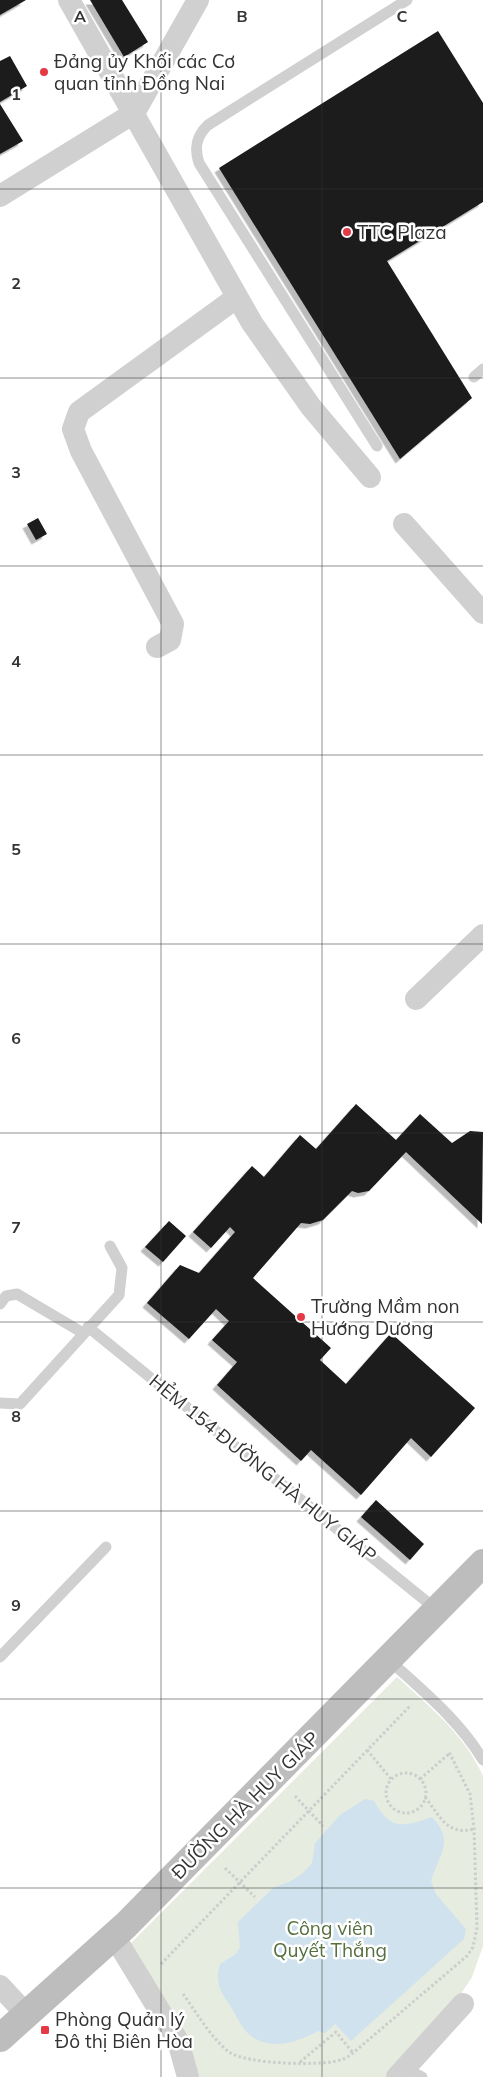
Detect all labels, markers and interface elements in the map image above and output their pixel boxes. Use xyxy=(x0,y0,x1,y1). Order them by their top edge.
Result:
text: A xyxy=(74,6,86,26)
text: B xyxy=(236,6,248,26)
text: C xyxy=(397,6,408,26)
place label: Đảng ủy Khối các Cơ quan tỉnh Đồng Nai xyxy=(54,49,235,95)
marker: Đảng ủy Khối các Cơ quan tỉnh Đồng Nai xyxy=(38,66,50,78)
text: 1 xyxy=(11,84,21,104)
place label: TTC Plaza xyxy=(357,220,447,244)
marker: TTC Plaza xyxy=(341,226,353,238)
text: 2 xyxy=(11,273,21,293)
text: 3 xyxy=(11,462,21,482)
text: 4 xyxy=(11,651,21,671)
text: 5 xyxy=(11,839,21,859)
text: 6 xyxy=(11,1028,21,1048)
text: 7 xyxy=(11,1217,21,1237)
place label: Trường Mầm non Hướng Dương xyxy=(311,1294,460,1340)
marker: Trường Mầm non Hướng Dương xyxy=(295,1311,307,1323)
street label: HẺM 154 ĐƯỜNG HÀ HUY GIÁP xyxy=(145,1369,381,1567)
text: 8 xyxy=(11,1406,21,1426)
text: 9 xyxy=(11,1595,21,1615)
street label: ĐƯỜNG HÀ HUY GIÁP xyxy=(166,1726,324,1884)
park label: Công viên Quyết Thắng xyxy=(273,1916,387,1962)
place label: Phòng Quản lý Đô thị Biên Hòa xyxy=(55,2007,193,2053)
marker: Phòng Quản lý Đô thị Biên Hòa xyxy=(39,2024,51,2036)

